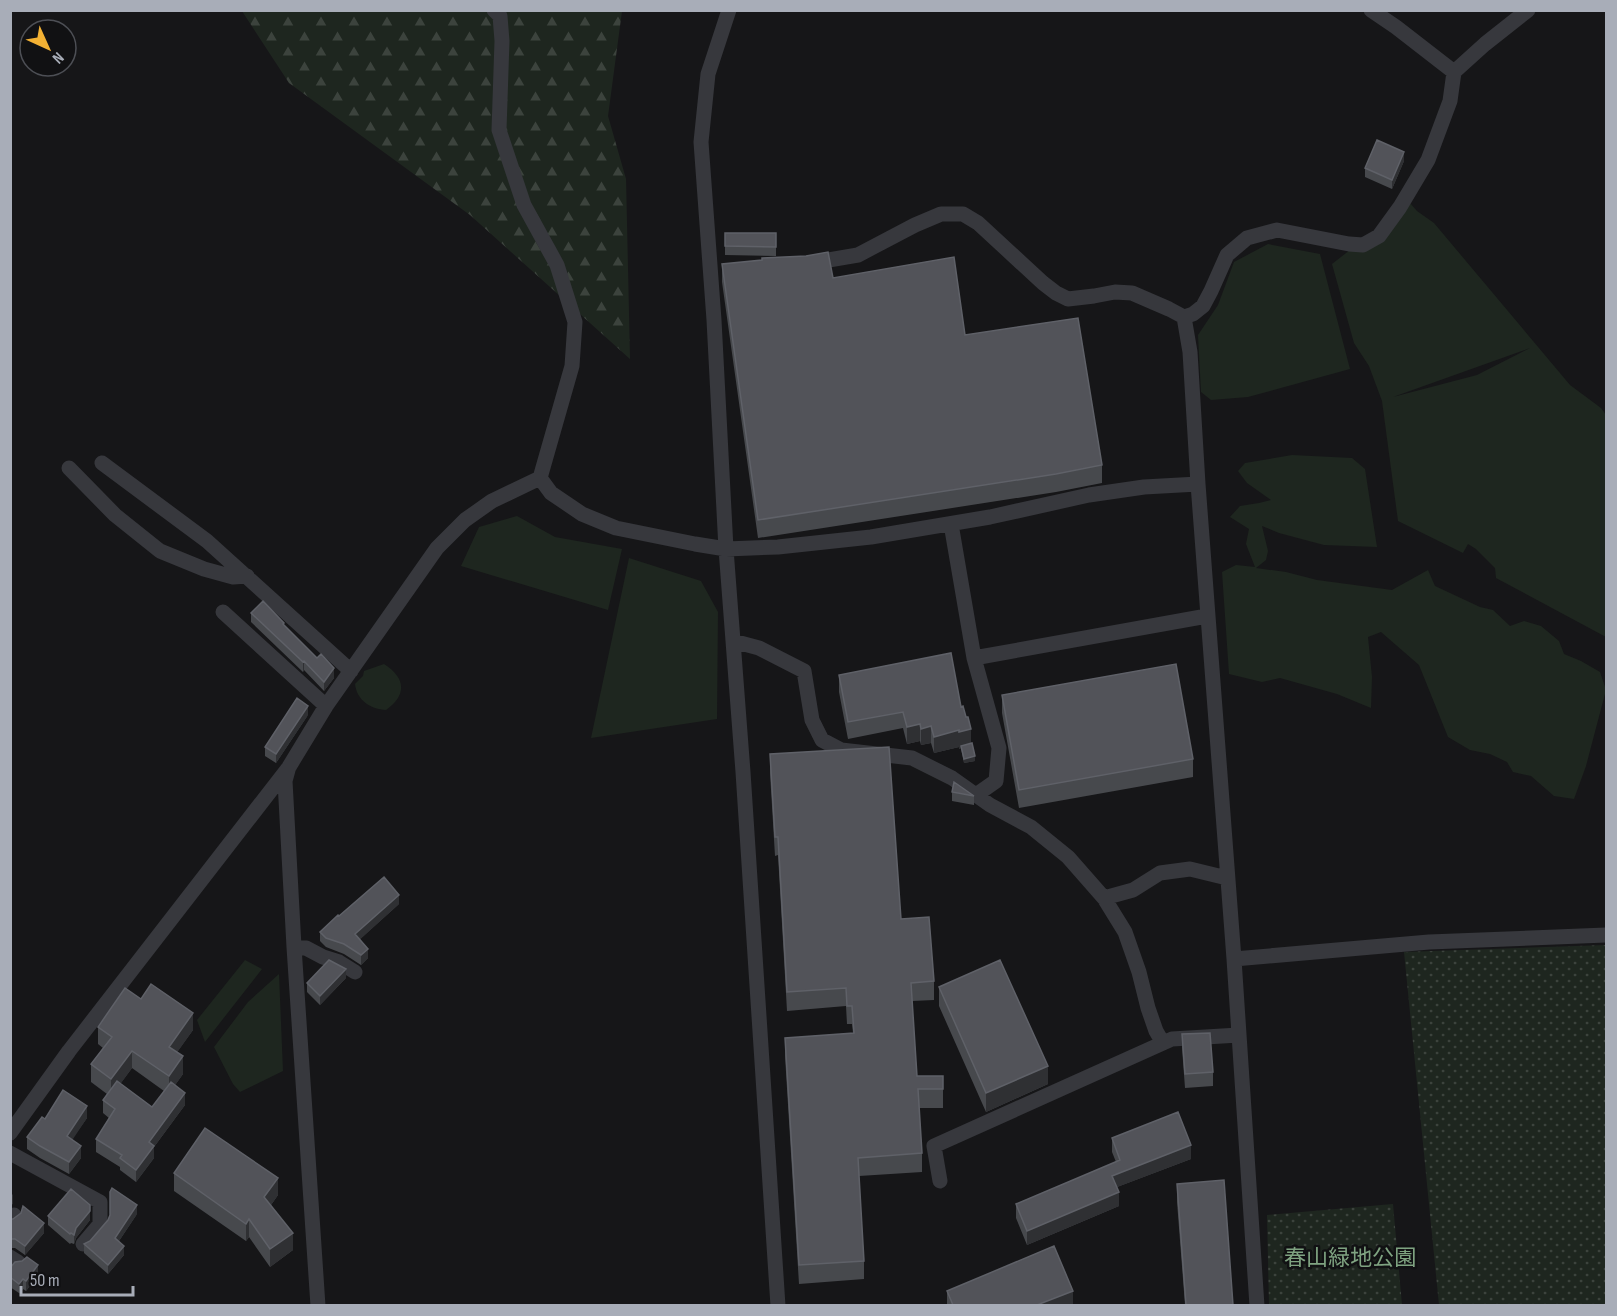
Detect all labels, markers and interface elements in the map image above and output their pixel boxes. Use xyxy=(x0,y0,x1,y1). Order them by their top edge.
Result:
north arrow xyxy=(18,18,78,78)
text: N xyxy=(48,48,67,67)
park label: 春山緑地公園 xyxy=(1284,1245,1416,1272)
scale bar xyxy=(21,1259,134,1297)
text: 50 m xyxy=(30,1270,60,1291)

